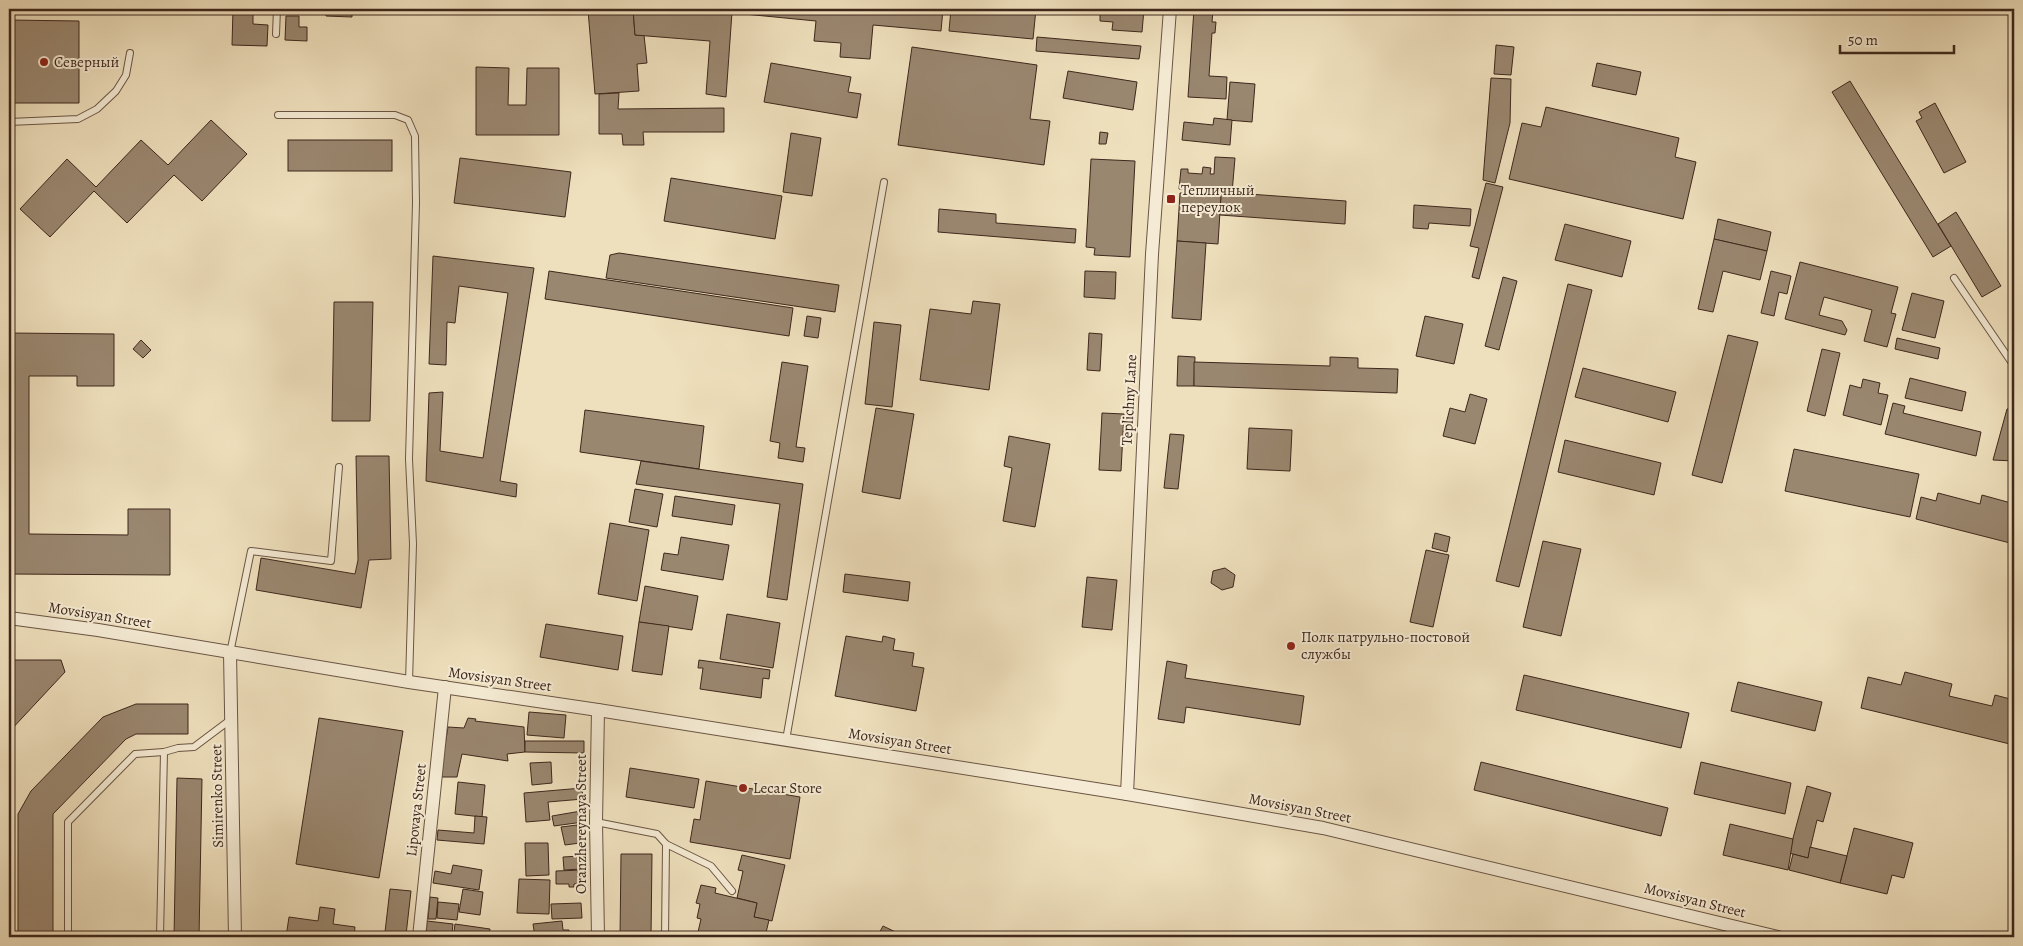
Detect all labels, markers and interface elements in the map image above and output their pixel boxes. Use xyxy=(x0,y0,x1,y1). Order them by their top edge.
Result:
scale bar xyxy=(1840,22,1954,54)
text: 50 m xyxy=(1848,30,1878,50)
place label: Северный xyxy=(54,52,120,72)
marker: Северный xyxy=(38,56,50,68)
place label: Тепличный переулок xyxy=(1181,180,1255,217)
marker: Тепличный переулок xyxy=(1165,193,1177,205)
street label: Teplichny Lane xyxy=(1117,354,1141,446)
street label: Movsisyan Street xyxy=(47,597,153,633)
place label: Полк патрульно-постовой службы xyxy=(1301,627,1470,664)
marker: Полк патрульно-постовой службы xyxy=(1285,640,1297,652)
street label: Movsisyan Street xyxy=(447,662,553,696)
street label: Movsisyan Street xyxy=(847,723,953,759)
street label: Simirenko Street xyxy=(206,744,228,848)
street label: Oranzhereynaya Street xyxy=(571,754,591,894)
street label: Lipovaya Street xyxy=(401,762,431,858)
place label: Lecar Store xyxy=(753,778,822,798)
marker: Lecar Store xyxy=(737,782,749,794)
street label: Movsisyan Street xyxy=(1247,788,1353,828)
street label: Movsisyan Street xyxy=(1642,878,1748,922)

